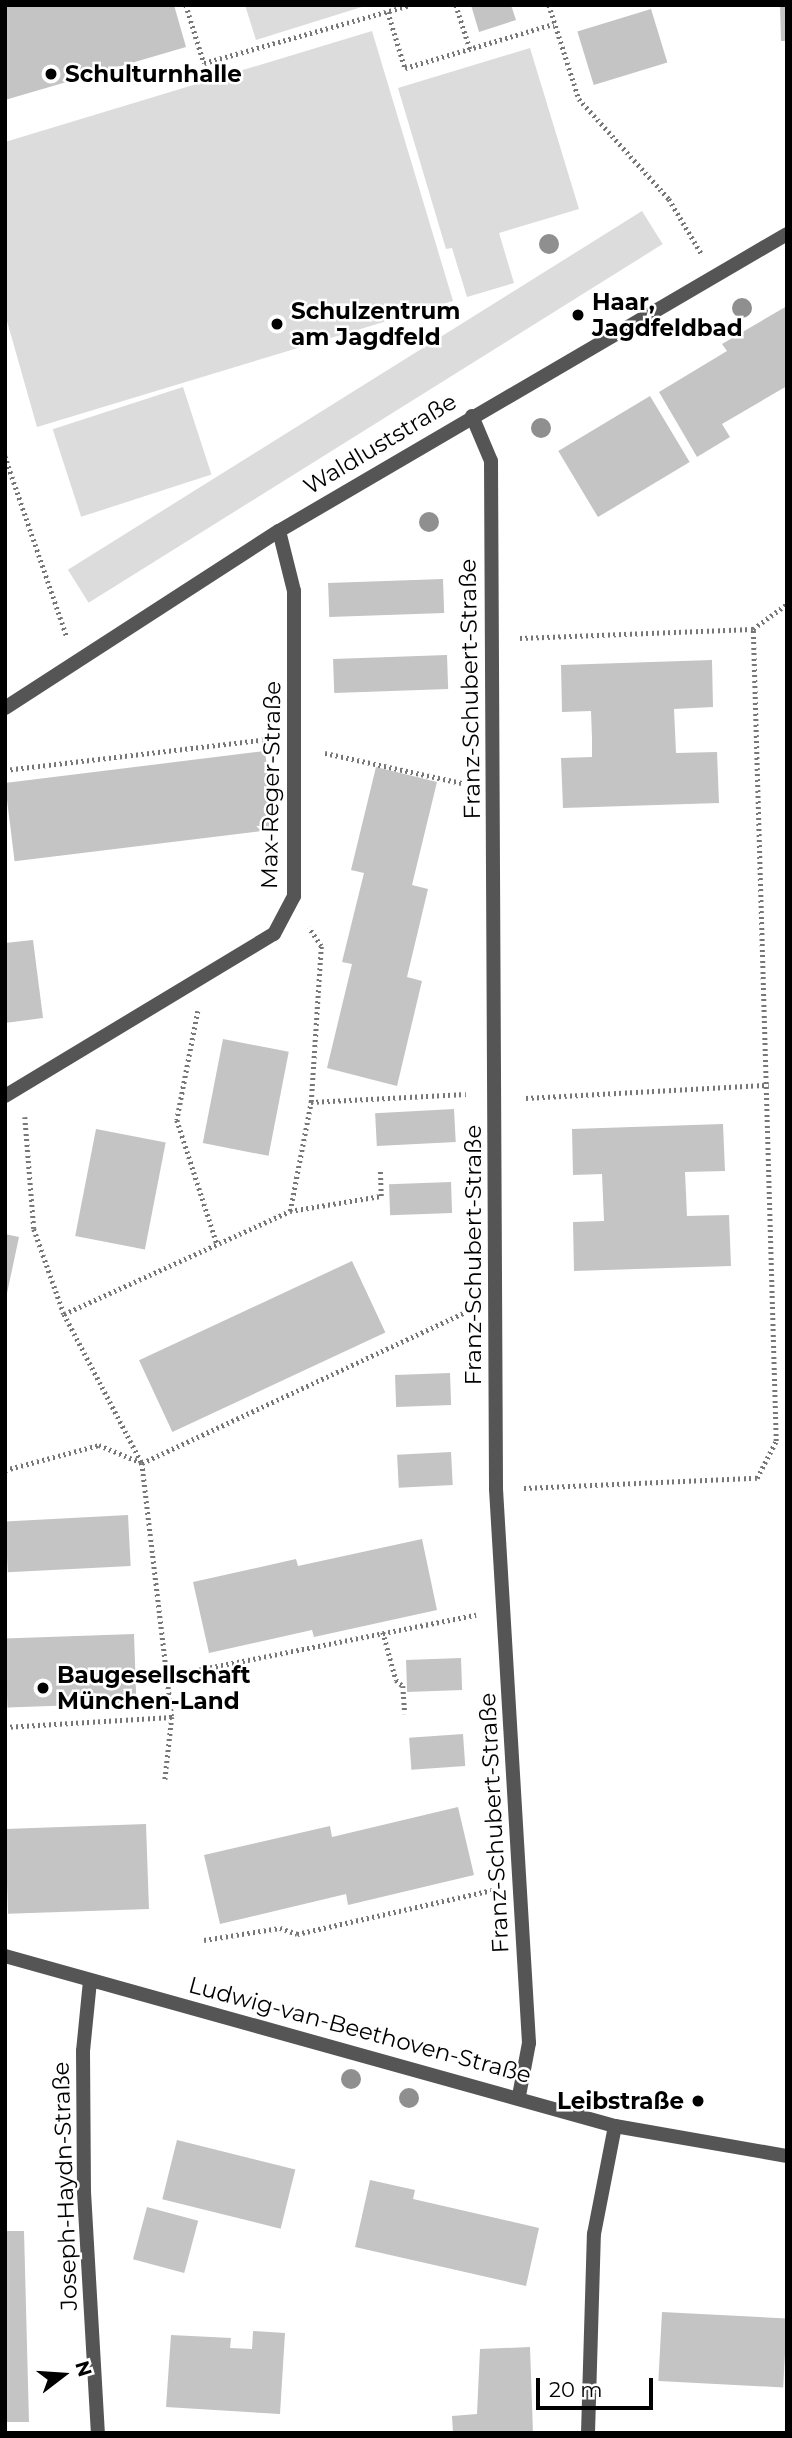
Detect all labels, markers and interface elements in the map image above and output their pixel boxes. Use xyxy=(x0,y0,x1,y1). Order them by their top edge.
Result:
place label: Schulturnhalle xyxy=(65,60,242,88)
marker: Schulturnhalle xyxy=(43,66,59,82)
place label: Haar, Jagdfeldbad xyxy=(592,288,743,342)
place label: Schulzentrum am Jagdfeld xyxy=(291,297,460,351)
marker: Haar, Jagdfeldbad xyxy=(570,307,586,323)
marker: Schulzentrum am Jagdfeld xyxy=(269,316,285,332)
street label: Waldluststraße xyxy=(299,387,461,501)
street label: Franz-Schubert-Straße xyxy=(454,558,486,820)
street label: Max-Reger-Straße xyxy=(255,681,287,889)
street label: Franz-Schubert-Straße xyxy=(459,1125,487,1385)
place label: Baugesellschaft München-Land xyxy=(57,1661,250,1715)
marker: Baugesellschaft München-Land xyxy=(35,1680,51,1696)
street label: Franz-Schubert-Straße xyxy=(473,1692,515,1954)
street label: Ludwig-van-Beethoven-Straße xyxy=(186,1971,534,2089)
street label: Joseph-Haydn-Straße xyxy=(47,2061,83,2311)
place label: Leibstraße xyxy=(557,2087,684,2115)
marker: Leibstraße xyxy=(690,2093,706,2109)
north arrow xyxy=(28,2340,98,2410)
text: N xyxy=(70,2358,97,2379)
scale bar xyxy=(540,2364,657,2408)
text: 20 m xyxy=(549,2377,603,2402)

